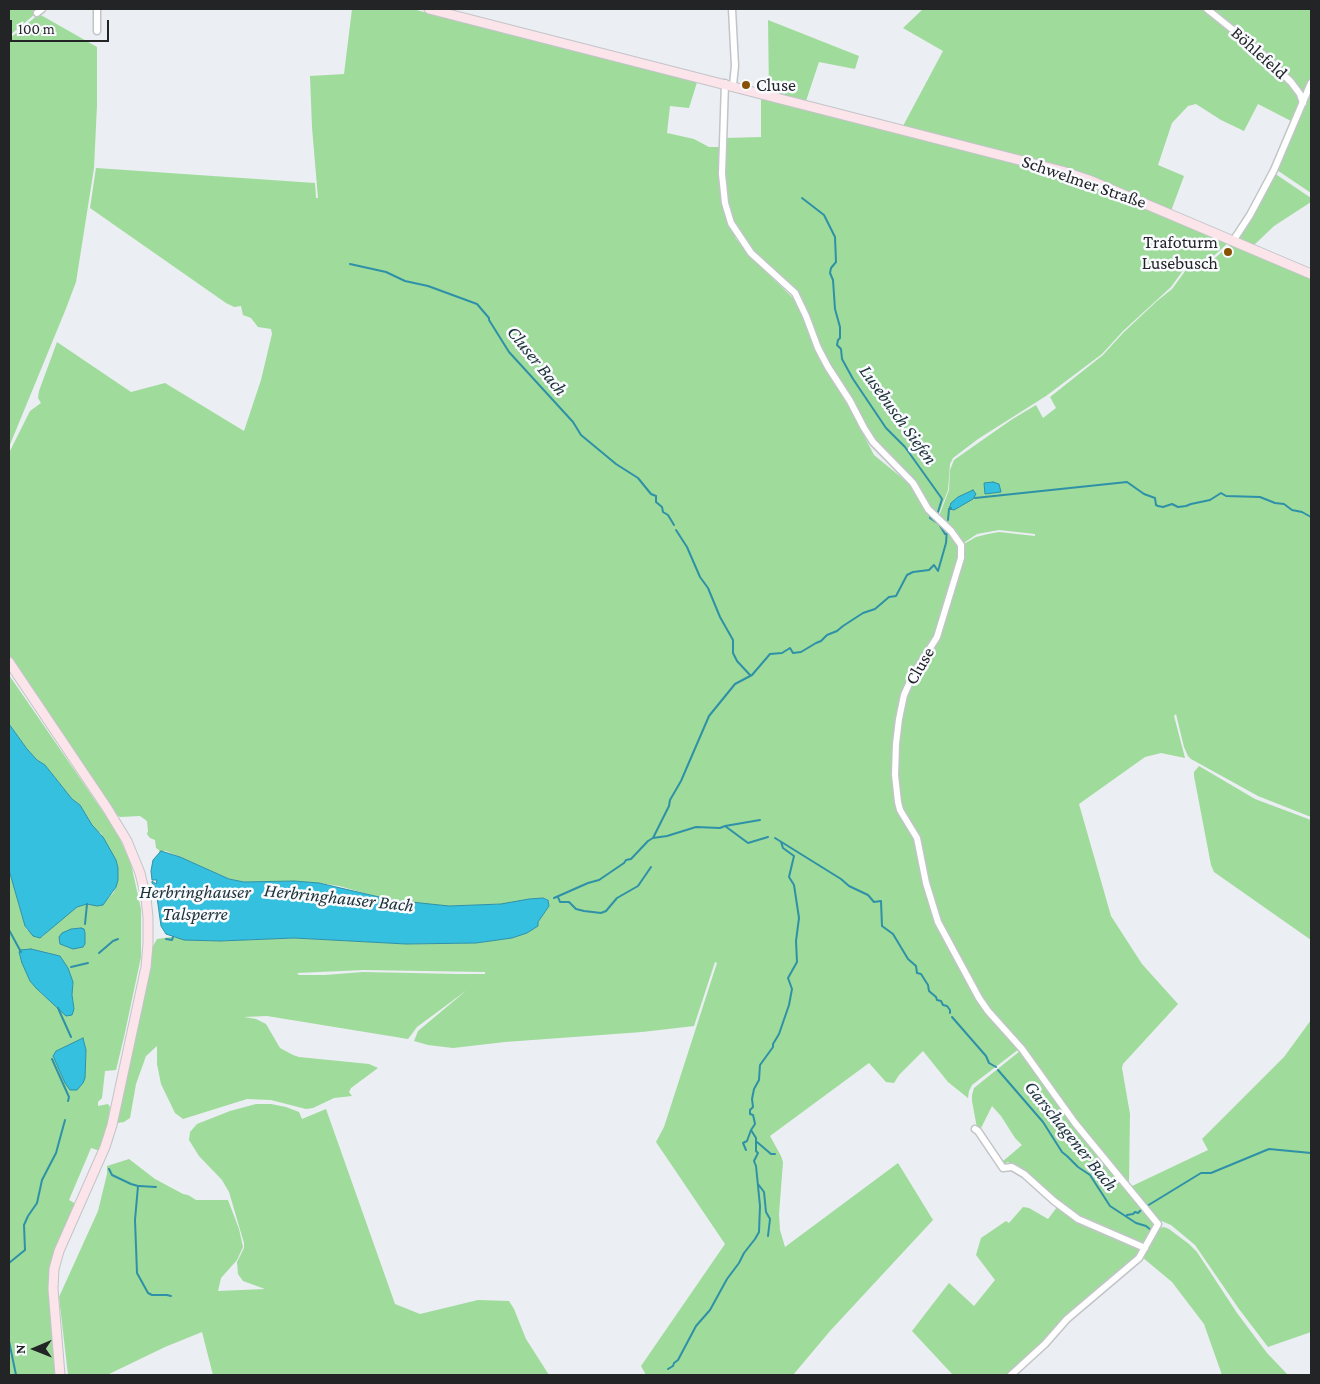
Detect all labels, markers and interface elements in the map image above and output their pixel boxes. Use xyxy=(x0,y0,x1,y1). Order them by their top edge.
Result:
scale bar xyxy=(12,10,111,42)
text: 100 m xyxy=(18,21,55,37)
street label: Böhlefeld xyxy=(1226,22,1292,84)
place label: Cluse xyxy=(756,74,796,96)
marker: Cluse xyxy=(740,79,752,91)
street label: Schwelmer Straße xyxy=(1019,151,1149,213)
place label: Trafoturm Lusebusch xyxy=(1142,231,1218,274)
marker: Trafoturm Lusebusch xyxy=(1222,246,1234,258)
water label: Cluser Bach xyxy=(502,321,572,401)
water label: Lusebusch Siefen xyxy=(854,361,942,469)
street label: Cluse xyxy=(901,643,939,689)
water label: Herbringhauser Bach xyxy=(263,879,415,917)
water label: Herbringhauser Talsperre xyxy=(139,881,251,925)
water label: Garschagener Bach xyxy=(1019,1076,1123,1196)
north arrow xyxy=(10,1324,60,1374)
text: N xyxy=(12,1344,28,1354)

